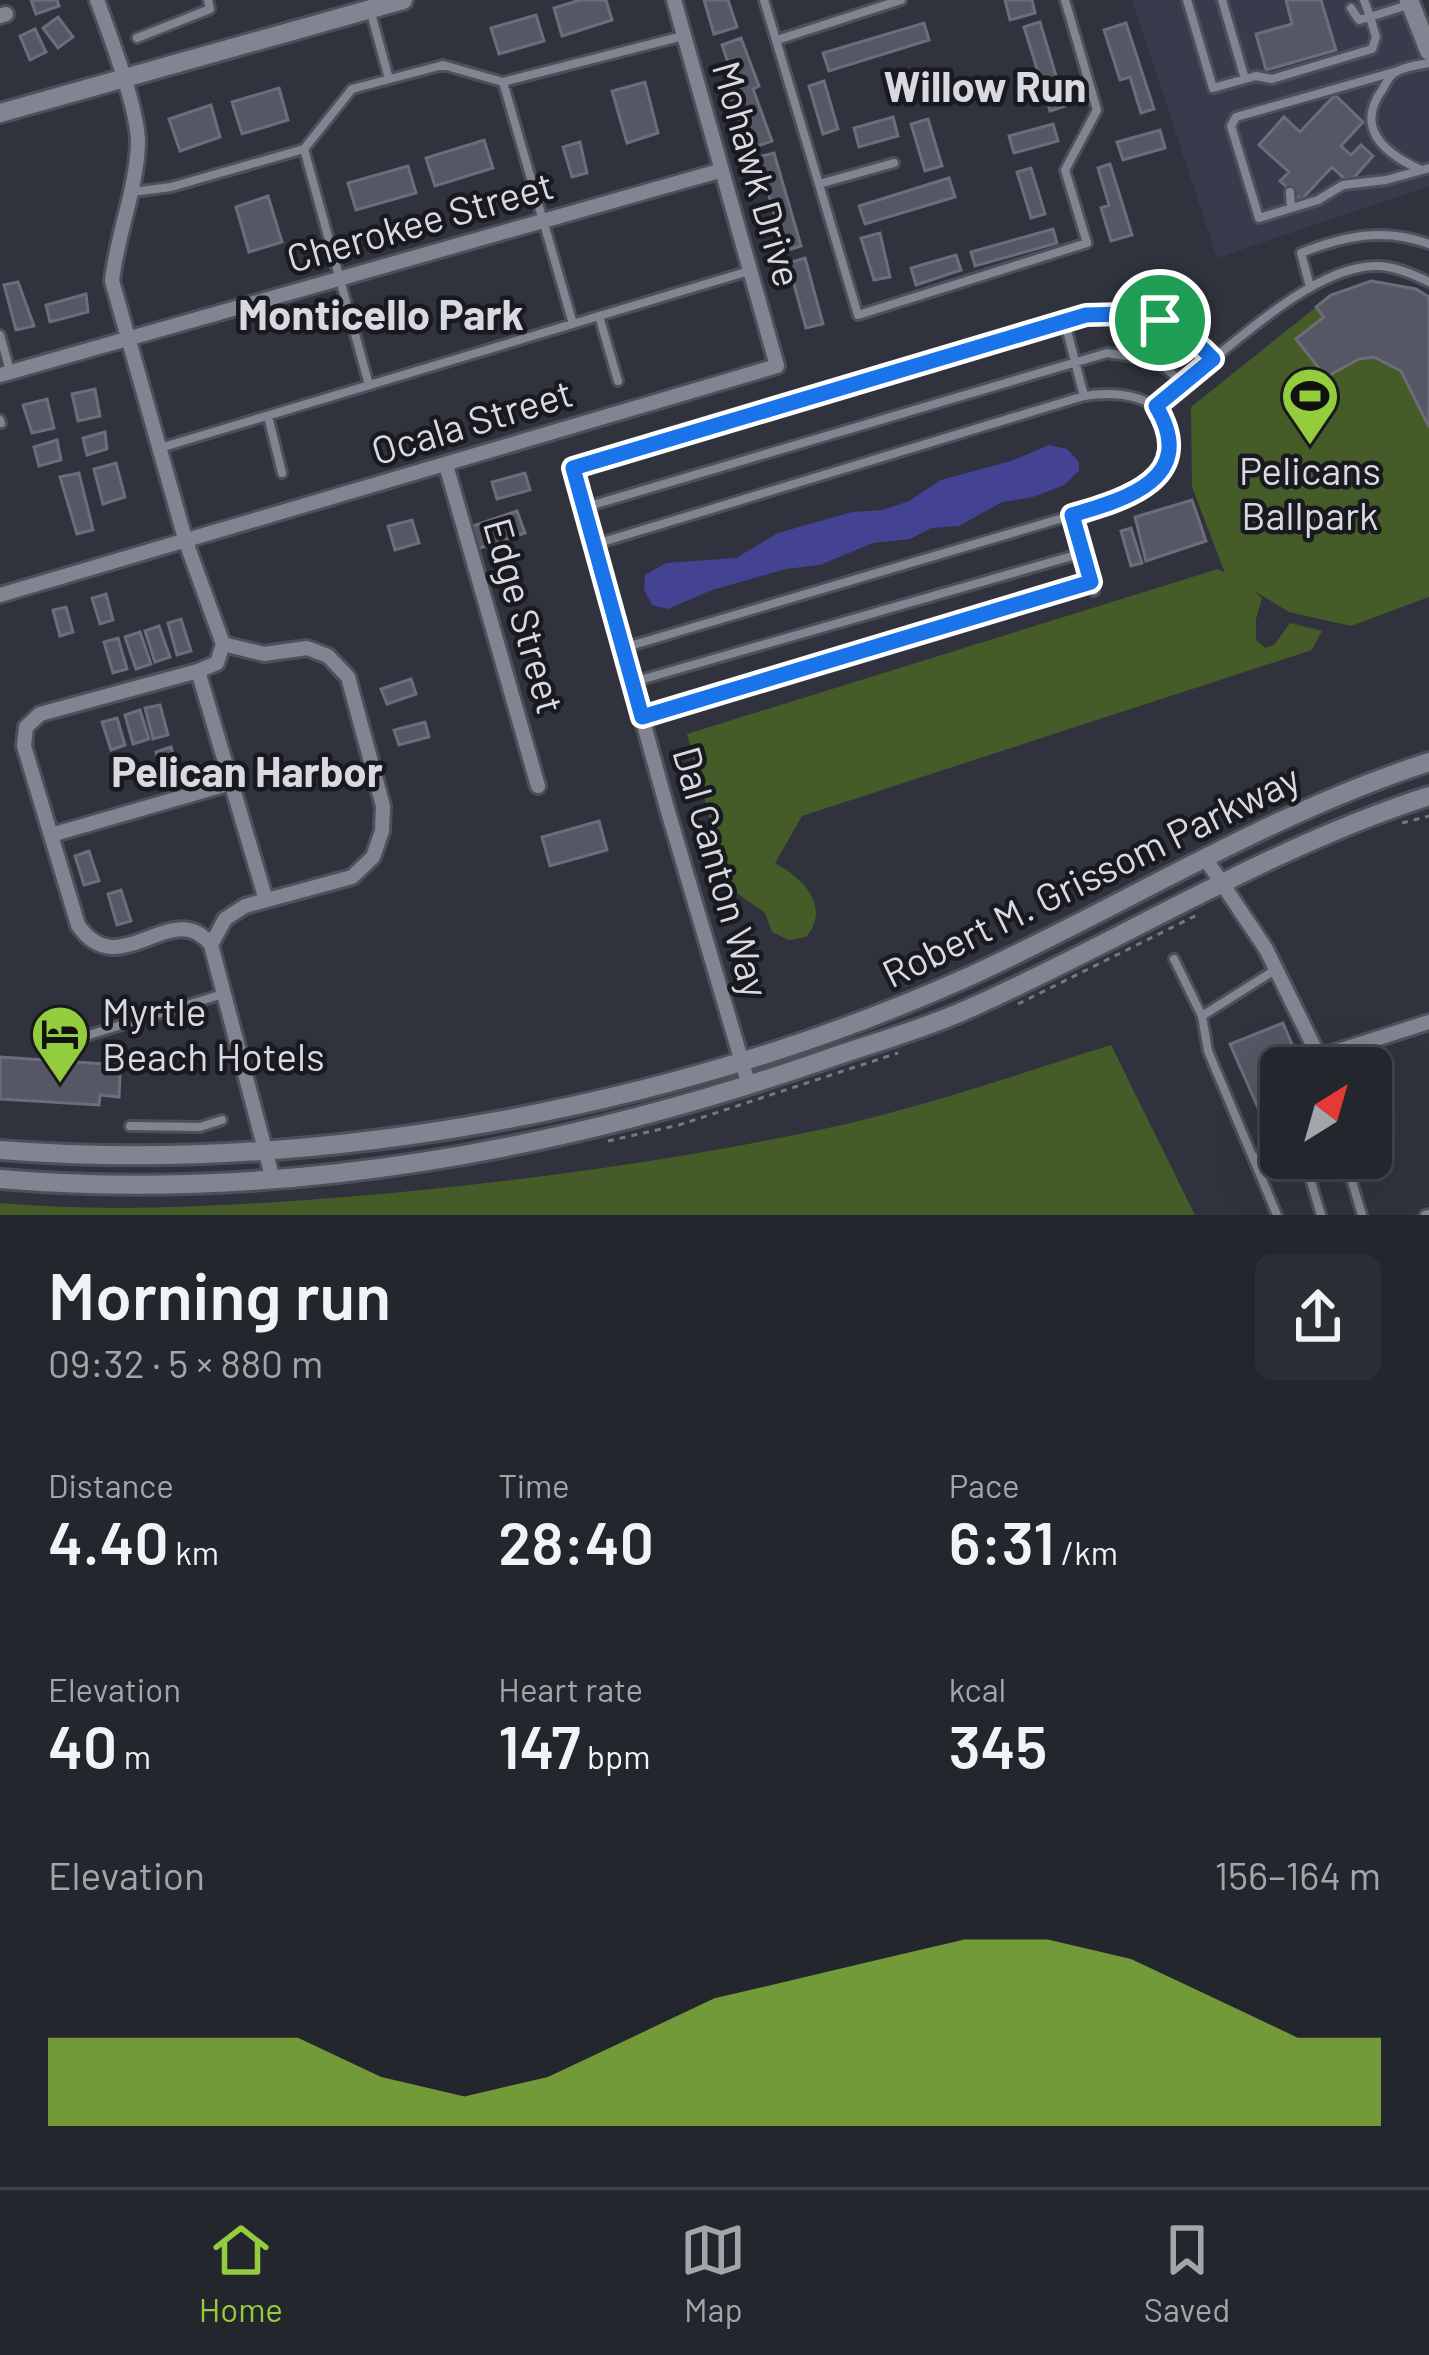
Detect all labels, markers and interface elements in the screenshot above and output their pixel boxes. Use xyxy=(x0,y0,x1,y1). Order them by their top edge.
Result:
street label: Mohawk Drive xyxy=(704,55,813,292)
district label: Willow Run xyxy=(883,60,1087,110)
street label: Cherokee Street xyxy=(281,160,558,281)
pin xyxy=(1109,269,1211,371)
icon: arrive xyxy=(1127,287,1193,353)
district label: Monticello Park xyxy=(238,288,524,338)
sports icon: Pelicans Ballpark xyxy=(1279,365,1341,447)
street label: Ocala Street xyxy=(365,368,578,473)
place label: Pelicans Ballpark xyxy=(1239,446,1381,538)
street label: Edge Street xyxy=(475,513,576,719)
street label: Dal Canton Way xyxy=(664,741,781,1002)
district label: Pelican Harbor xyxy=(111,745,383,795)
street label: Robert M. Grissom Parkway xyxy=(874,753,1307,996)
place label: Myrtle Beach Hotels xyxy=(102,987,325,1079)
hotel icon: Myrtle Beach Hotels xyxy=(29,1003,91,1085)
north arrow xyxy=(1260,1047,1392,1179)
map controls xyxy=(1260,1047,1392,1179)
text: Morning run xyxy=(48,1254,391,1333)
button: share xyxy=(1255,1254,1381,1380)
text: 09:32 · 5 × 880 m xyxy=(48,1339,323,1386)
text: Distance xyxy=(48,1465,174,1505)
text: Time xyxy=(498,1465,570,1505)
text: Pace xyxy=(949,1465,1020,1505)
text: 4.40 xyxy=(48,1505,169,1577)
text: 28:40 xyxy=(498,1505,654,1577)
text: 6:31 xyxy=(949,1505,1055,1577)
text: km xyxy=(169,1532,219,1572)
text: /km xyxy=(1055,1532,1118,1572)
text: Elevation xyxy=(48,1669,181,1709)
text: Heart rate xyxy=(498,1669,643,1709)
text: kcal xyxy=(949,1669,1006,1709)
text: 40 xyxy=(48,1709,117,1781)
text: 147 xyxy=(498,1709,580,1781)
text: 345 xyxy=(949,1709,1047,1781)
text: m xyxy=(117,1736,151,1776)
text: bpm xyxy=(580,1736,651,1776)
text: Elevation xyxy=(48,1851,205,1898)
text: 156–164 m xyxy=(1214,1851,1381,1898)
tab: Home xyxy=(199,2217,283,2329)
tab: Map xyxy=(680,2217,746,2329)
tab: Saved xyxy=(1144,2217,1230,2329)

